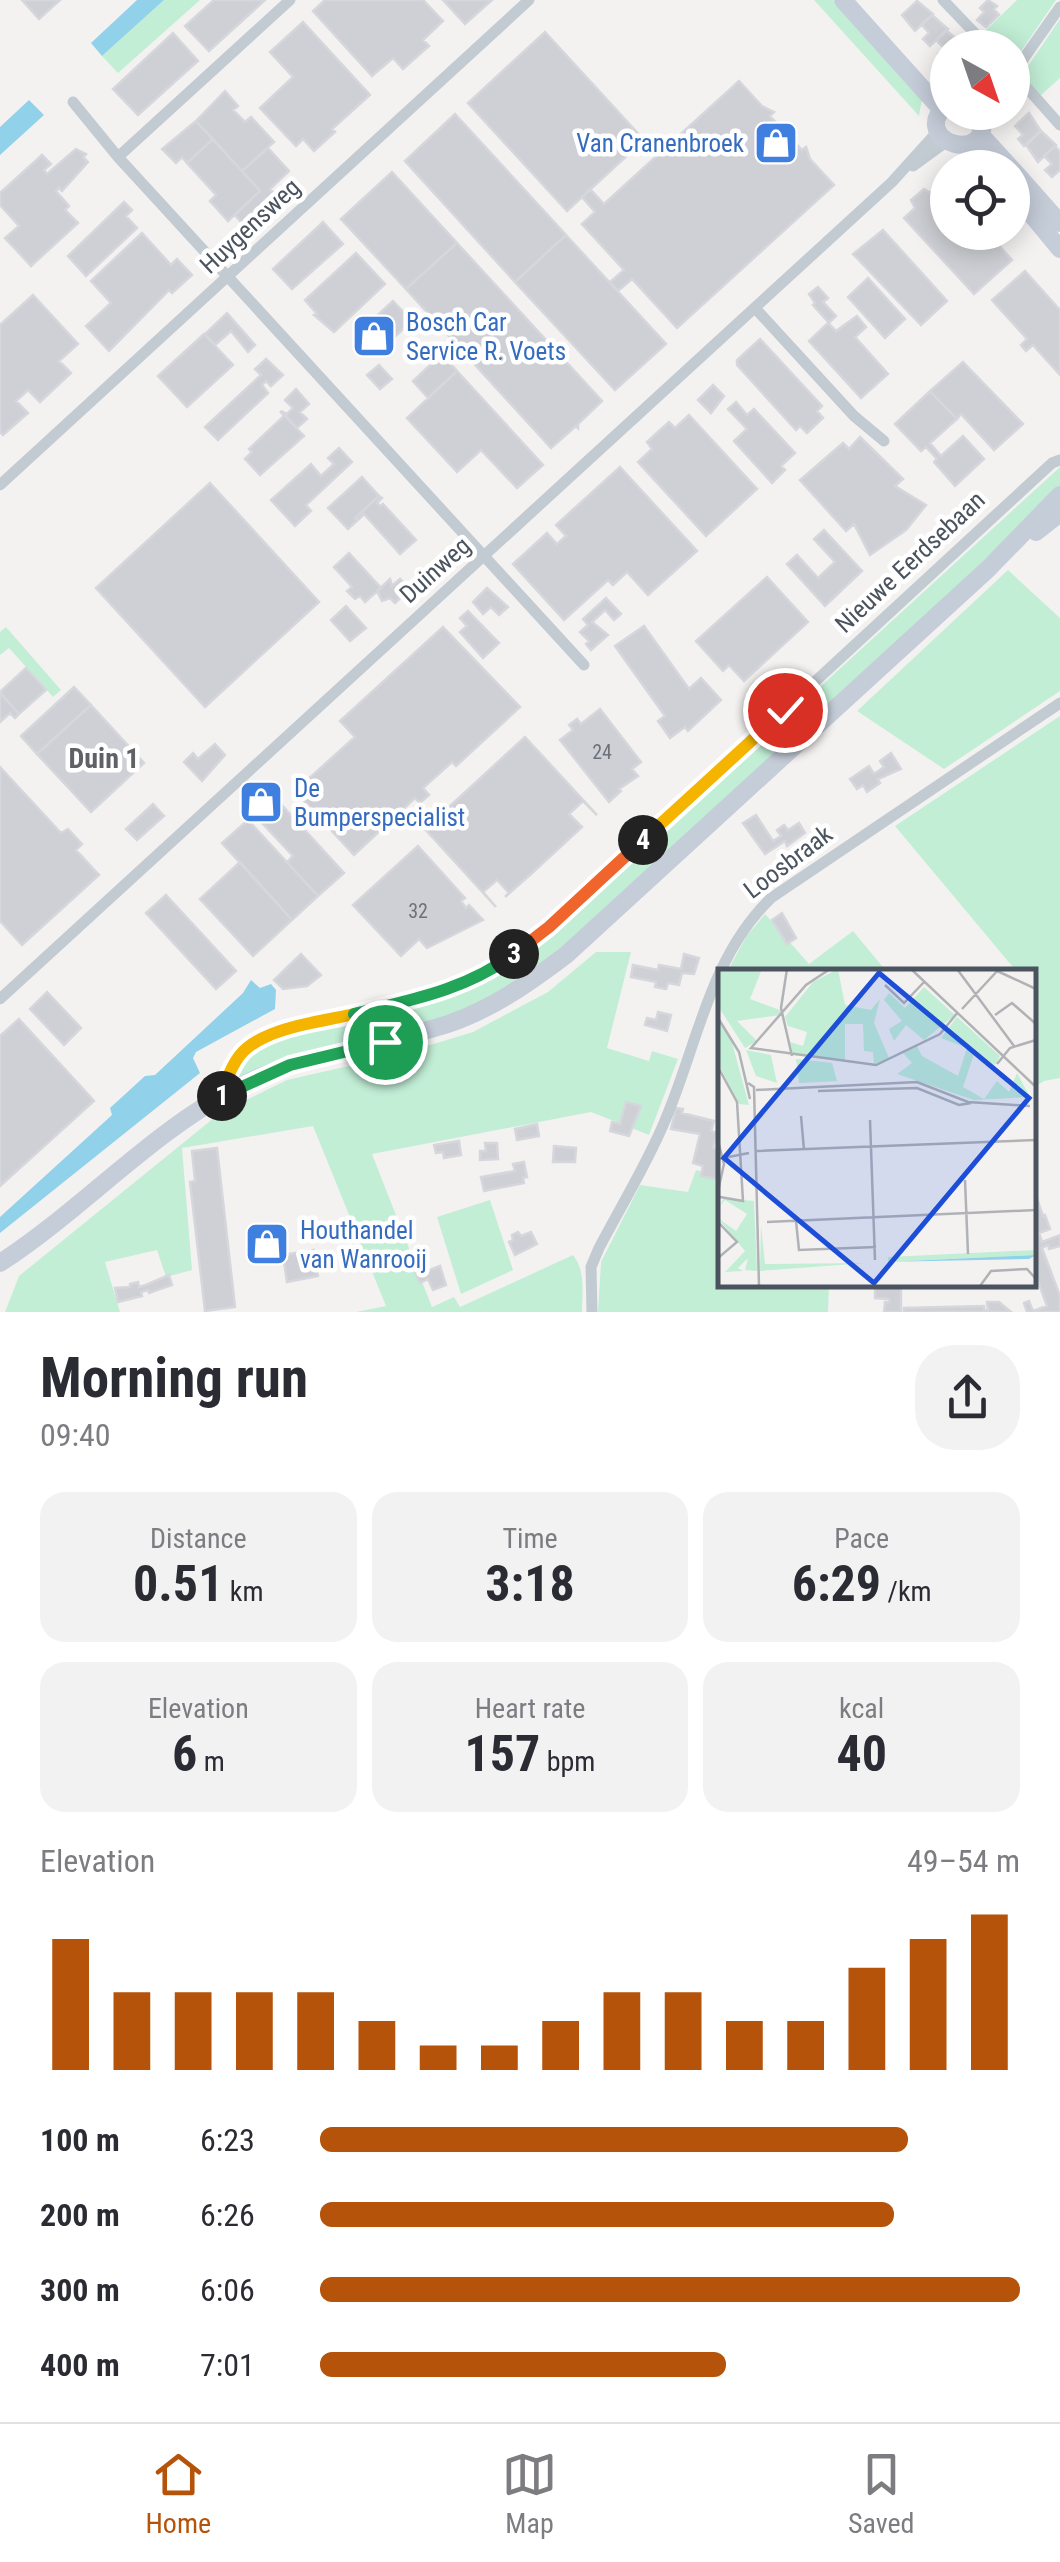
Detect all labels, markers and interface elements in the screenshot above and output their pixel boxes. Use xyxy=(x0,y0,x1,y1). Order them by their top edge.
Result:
north arrow xyxy=(930,30,1030,130)
map controls xyxy=(930,30,1030,250)
shop icon: Van Cranenbroek xyxy=(753,120,799,166)
place label: Van Cranenbroek xyxy=(576,129,745,158)
button: locate xyxy=(930,150,1030,250)
street label: Huygensweg xyxy=(194,173,306,279)
place label: Bosch Car Service R. Voets xyxy=(406,308,566,366)
shop icon: Bosch Car Service R. Voets xyxy=(351,313,397,359)
street label: Nieuwe Eerdsebaan xyxy=(829,485,991,639)
street label: Duinweg xyxy=(394,531,476,609)
pin xyxy=(743,668,828,753)
icon: check xyxy=(758,683,813,738)
house number: 24 xyxy=(592,740,612,764)
district label: Duin 1 xyxy=(68,742,140,775)
place label: De Bumperspecialist xyxy=(294,774,465,832)
shop icon: De Bumperspecialist xyxy=(238,779,284,825)
pin: 4 xyxy=(618,815,668,865)
street label: Loosbraak xyxy=(738,819,838,905)
text: 4 xyxy=(636,823,650,856)
house number: 32 xyxy=(408,899,428,923)
pin: 3 xyxy=(489,929,539,979)
text: 3 xyxy=(507,937,521,970)
inset map xyxy=(718,969,1035,1287)
pin xyxy=(343,1000,428,1085)
icon: arrive xyxy=(358,1015,413,1070)
pin: 1 xyxy=(197,1071,247,1121)
text: 1 xyxy=(215,1079,229,1112)
place label: Houthandel van Wanrooij xyxy=(300,1216,427,1274)
shop icon: Houthandel van Wanrooij xyxy=(244,1221,290,1267)
button: share xyxy=(915,1345,1020,1450)
text: Morning run xyxy=(40,1346,308,1410)
text: 09:40 xyxy=(40,1416,111,1454)
text: Distance xyxy=(150,1522,247,1555)
text: Time xyxy=(502,1522,558,1555)
text: Pace xyxy=(834,1522,889,1555)
text: 0.51 xyxy=(133,1555,223,1613)
text: 3:18 xyxy=(485,1555,575,1613)
text: 6:29 xyxy=(792,1555,881,1613)
text: km xyxy=(223,1575,264,1608)
text: /km xyxy=(881,1575,932,1608)
text: Elevation xyxy=(148,1692,249,1725)
text: Heart rate xyxy=(475,1692,585,1725)
text: kcal xyxy=(839,1692,884,1725)
text: 6 xyxy=(172,1725,197,1783)
text: 157 xyxy=(465,1725,540,1783)
text: 40 xyxy=(836,1725,887,1783)
text: m xyxy=(197,1745,225,1778)
text: bpm xyxy=(540,1745,595,1778)
text: Elevation xyxy=(40,1842,155,1880)
text: 49–54 m xyxy=(907,1842,1020,1880)
text: 100 m xyxy=(40,2121,120,2159)
text: 6:23 xyxy=(200,2121,255,2159)
text: 200 m xyxy=(40,2196,120,2234)
text: 6:26 xyxy=(200,2196,255,2234)
text: 300 m xyxy=(40,2271,120,2309)
text: 6:06 xyxy=(200,2271,255,2309)
text: 400 m xyxy=(40,2346,120,2384)
text: 7:01 xyxy=(200,2346,255,2384)
tab: Home xyxy=(145,2447,211,2540)
tab: Map xyxy=(502,2447,557,2540)
tab: Saved xyxy=(848,2447,915,2540)

